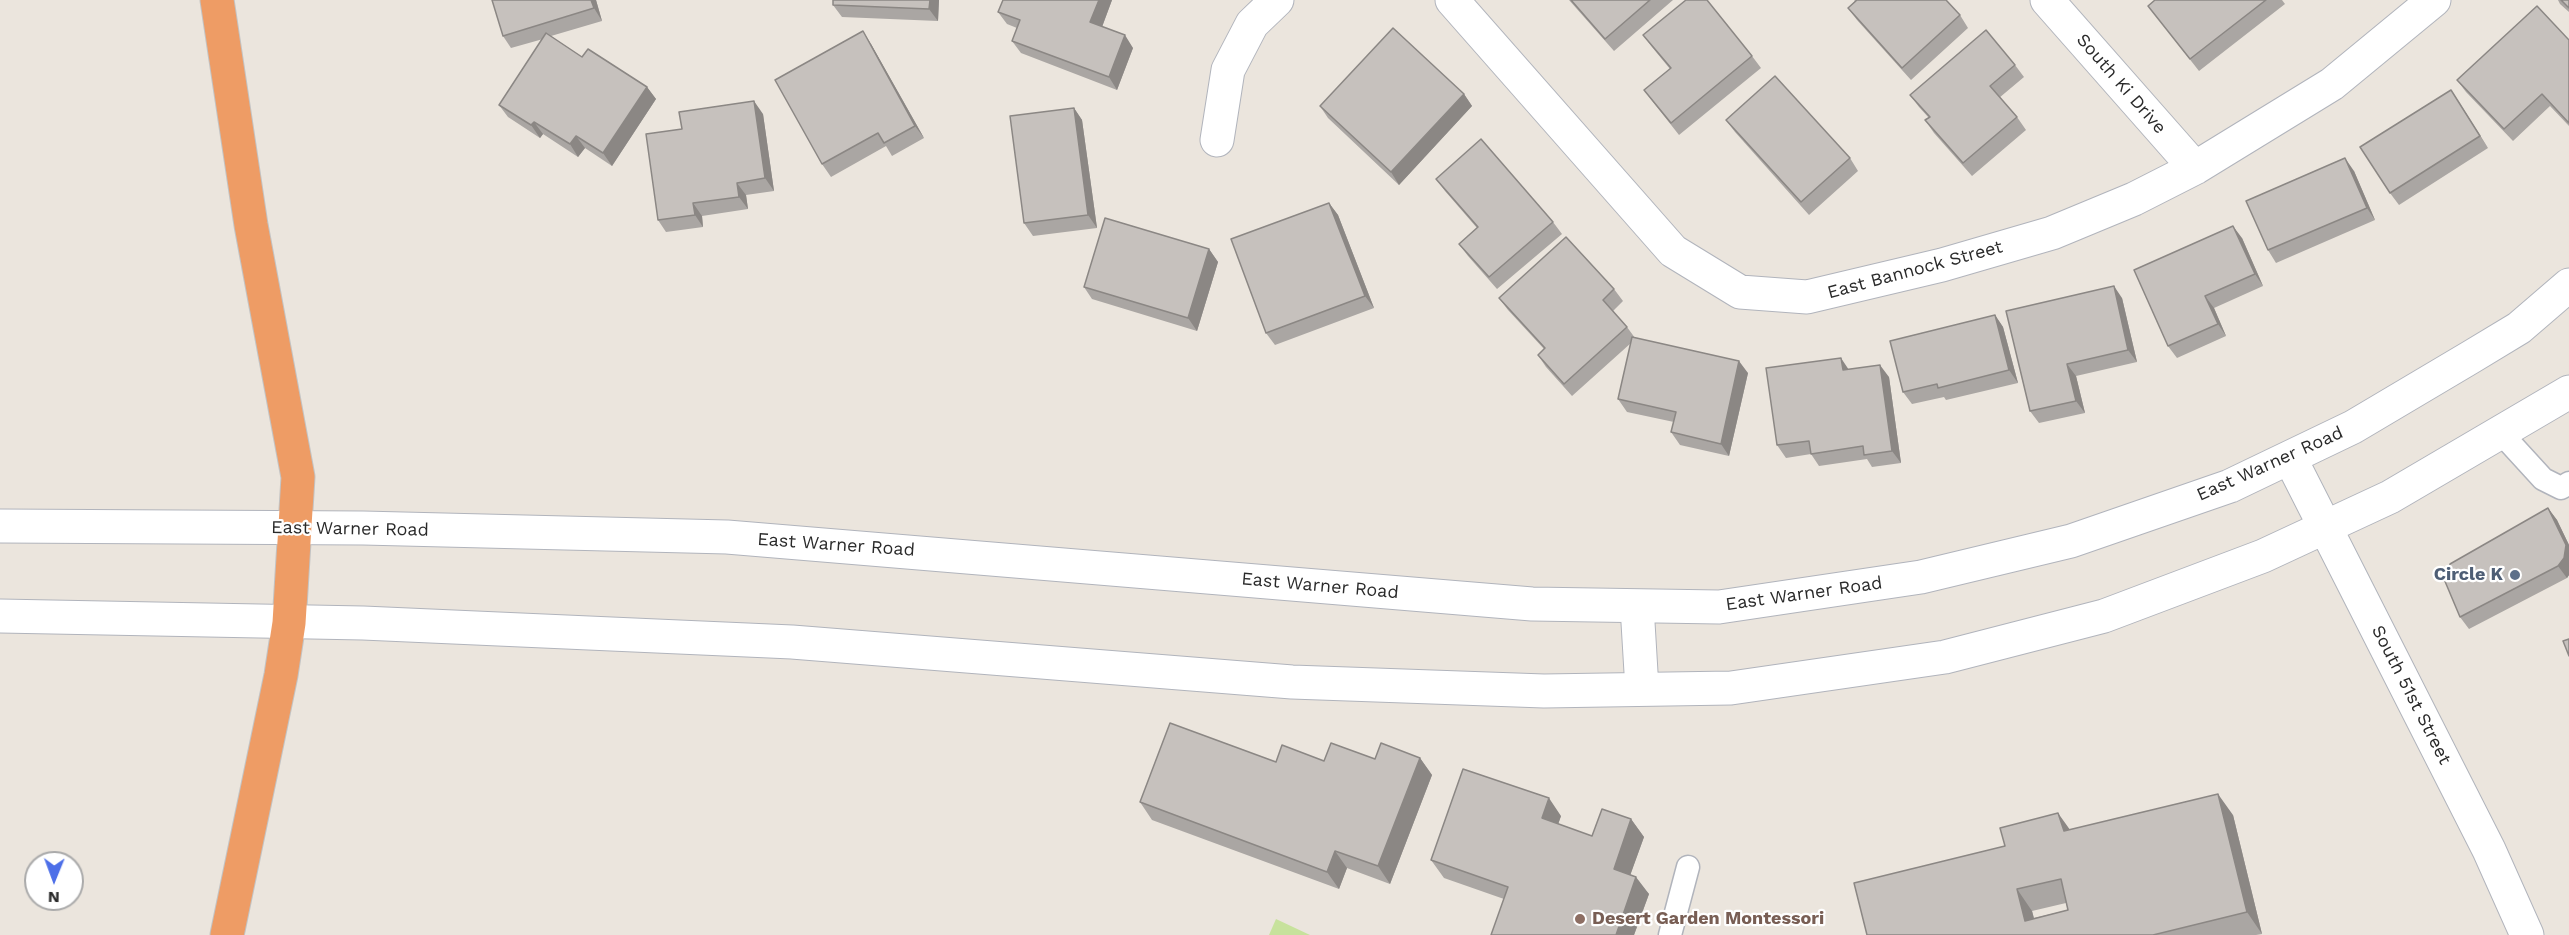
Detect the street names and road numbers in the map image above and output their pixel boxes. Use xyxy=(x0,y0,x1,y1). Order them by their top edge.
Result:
street label: South Ki Drive xyxy=(2072,29,2170,139)
street label: East Bannock Street xyxy=(1825,236,2005,304)
street label: East Warner Road xyxy=(2193,422,2347,506)
street label: East Warner Road xyxy=(271,517,429,541)
street label: East Warner Road xyxy=(756,529,916,561)
street label: East Warner Road xyxy=(1240,568,1400,604)
street label: East Warner Road xyxy=(1724,572,1884,616)
street label: South 51st Street xyxy=(2367,622,2455,768)

